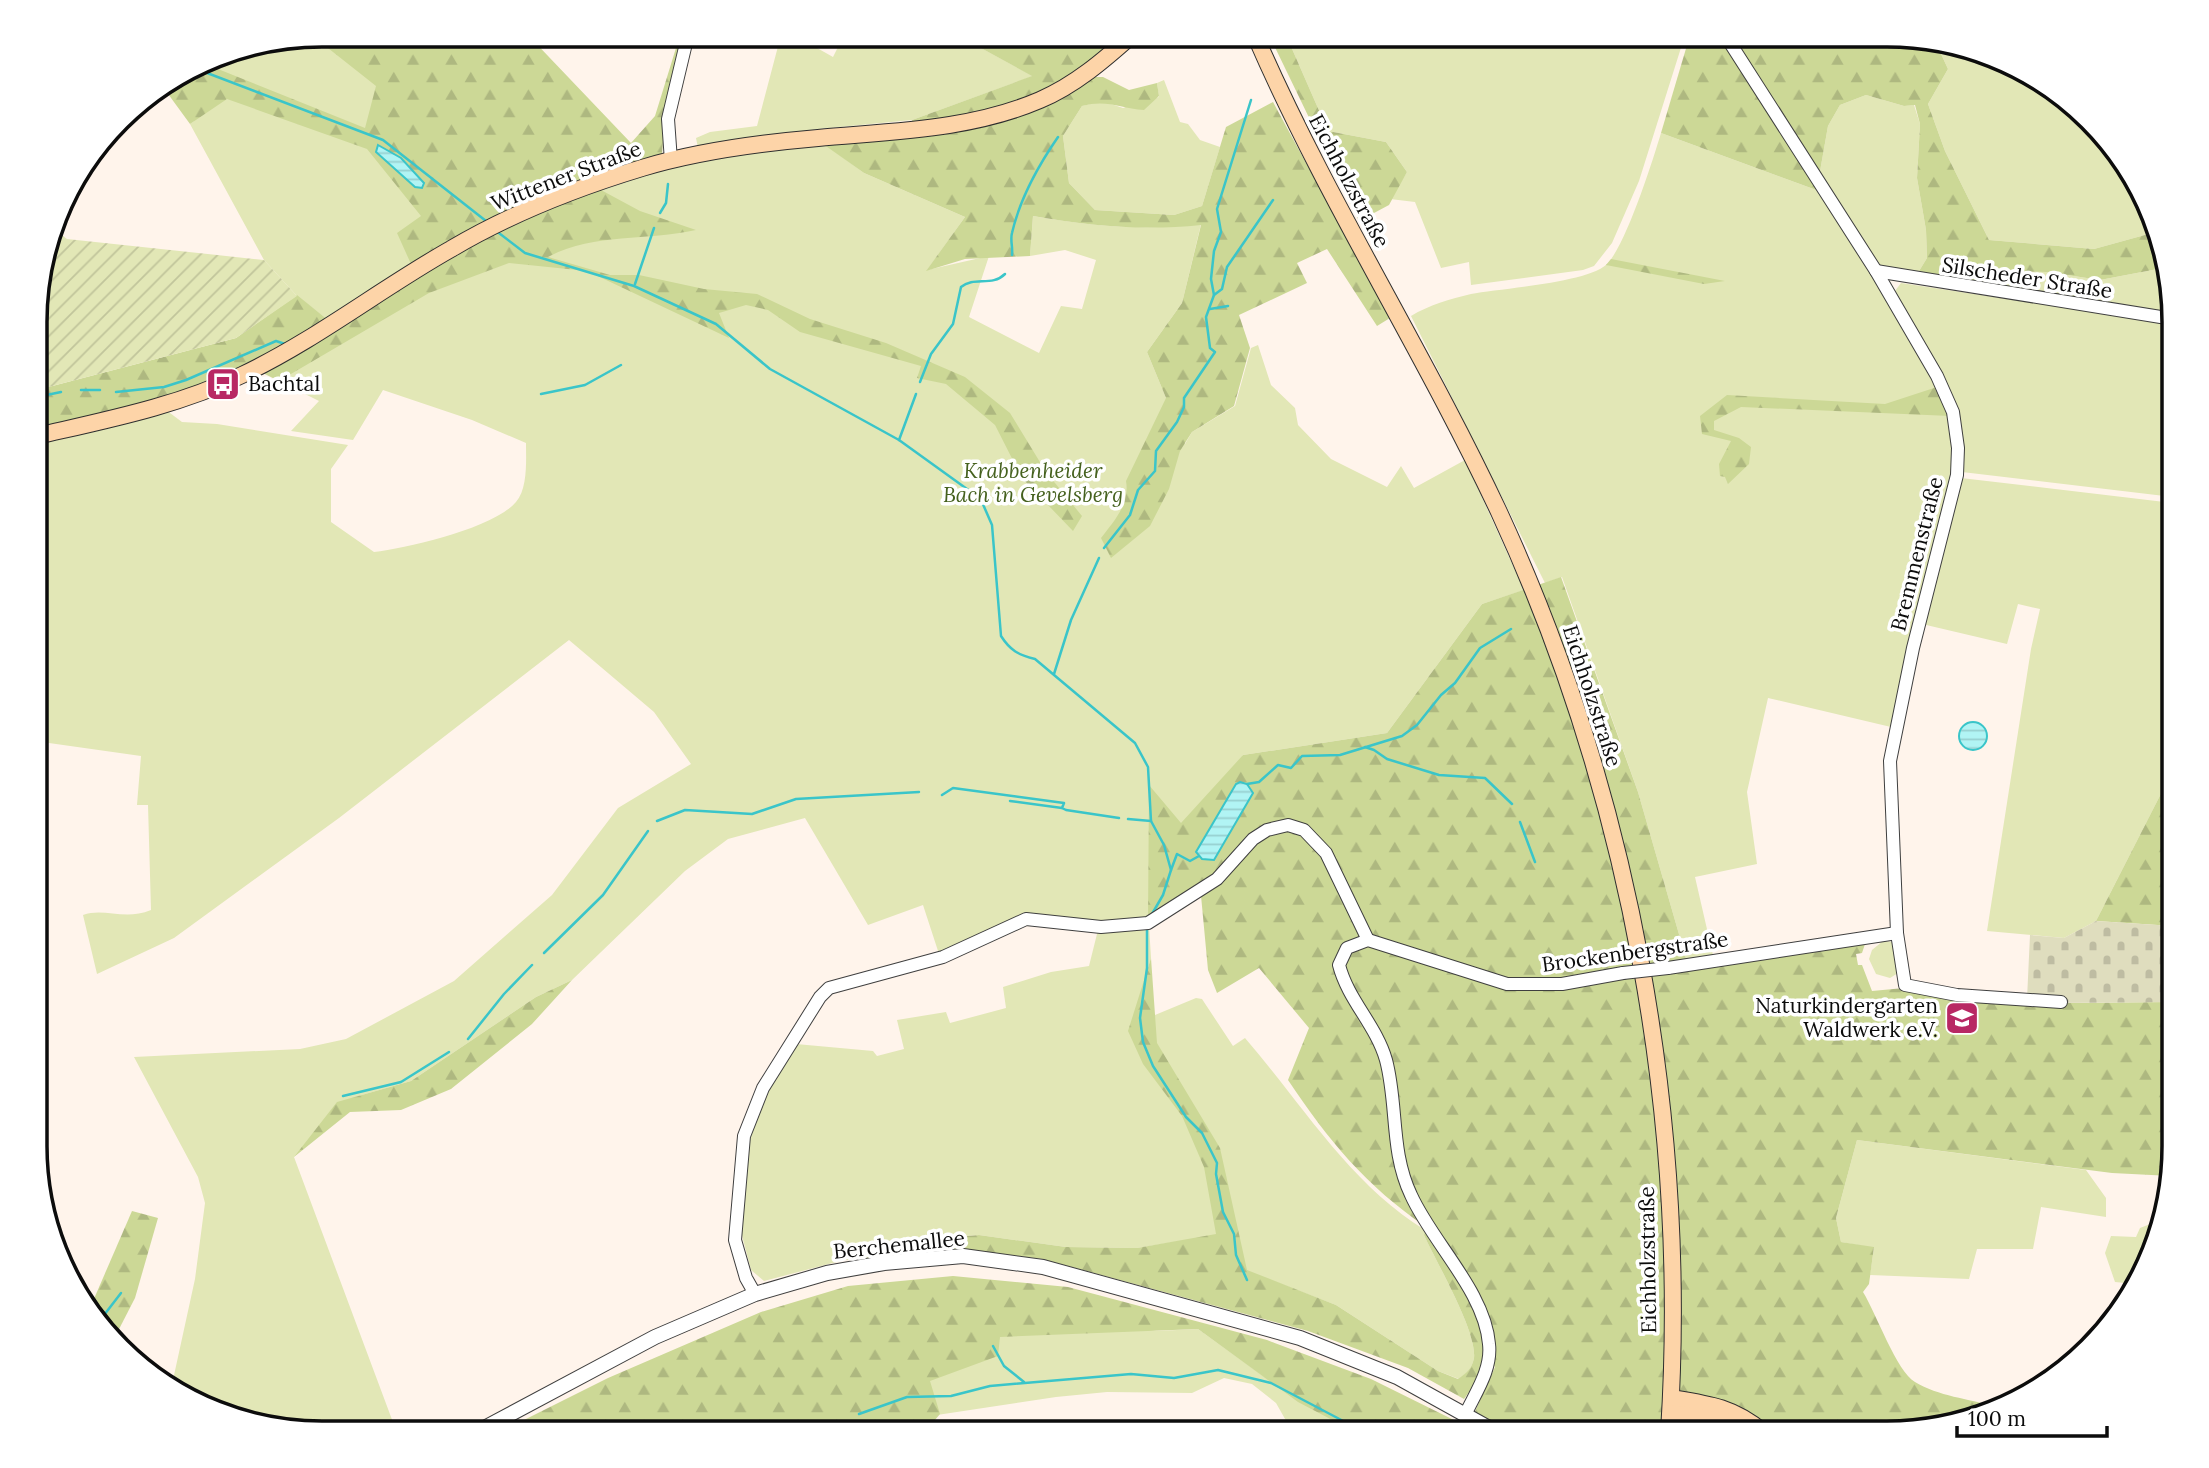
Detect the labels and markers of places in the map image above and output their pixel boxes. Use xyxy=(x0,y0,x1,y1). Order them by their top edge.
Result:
bus stop icon: Bachtal xyxy=(204,365,242,403)
place label: Bachtal xyxy=(248,370,320,397)
place label: Naturkindergarten Waldwerk e.V. xyxy=(1755,992,1938,1043)
school or university icon: Naturkindergarten Waldwerk e.V. xyxy=(1943,999,1981,1037)

